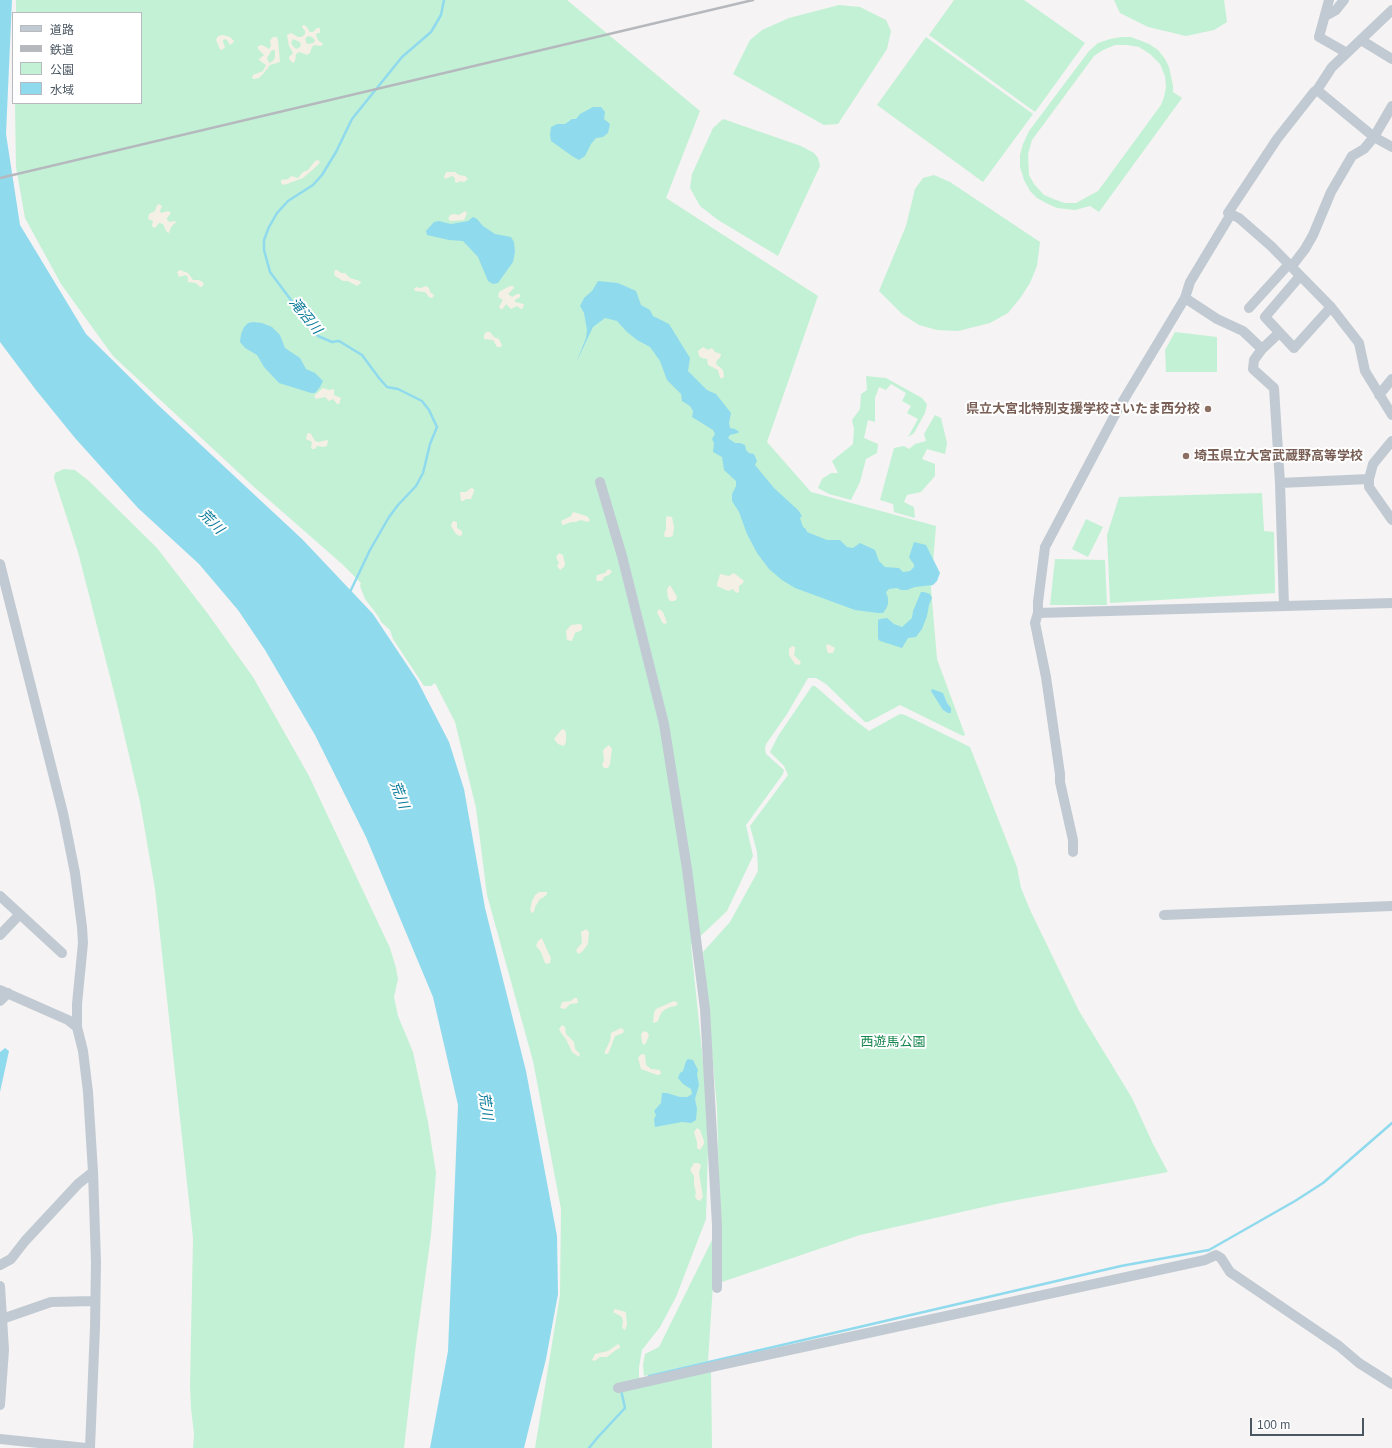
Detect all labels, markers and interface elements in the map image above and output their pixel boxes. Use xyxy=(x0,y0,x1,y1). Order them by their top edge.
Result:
legend xyxy=(12,12,142,104)
text: 道路 xyxy=(50,23,74,37)
text: 鉄道 xyxy=(50,43,74,57)
text: 公園 xyxy=(50,63,74,77)
text: 水域 xyxy=(50,83,74,97)
water label: 滝沼川 xyxy=(285,294,325,338)
place label: 県立大宮北特別支援学校さいたま西分校 xyxy=(966,401,1200,417)
marker: 県立大宮北特別支援学校さいたま西分校 xyxy=(1203,404,1213,414)
place label: 埼玉県立大宮武蔵野高等学校 xyxy=(1194,448,1363,464)
marker: 埼玉県立大宮武蔵野高等学校 xyxy=(1181,451,1191,461)
water label: 荒川 xyxy=(195,506,227,538)
water label: 荒川 xyxy=(386,779,412,811)
park label: 西遊馬公園 xyxy=(861,1034,925,1050)
water label: 荒川 xyxy=(475,1091,495,1121)
scale bar xyxy=(1252,1410,1366,1436)
text: 100 m xyxy=(1257,1418,1290,1432)

